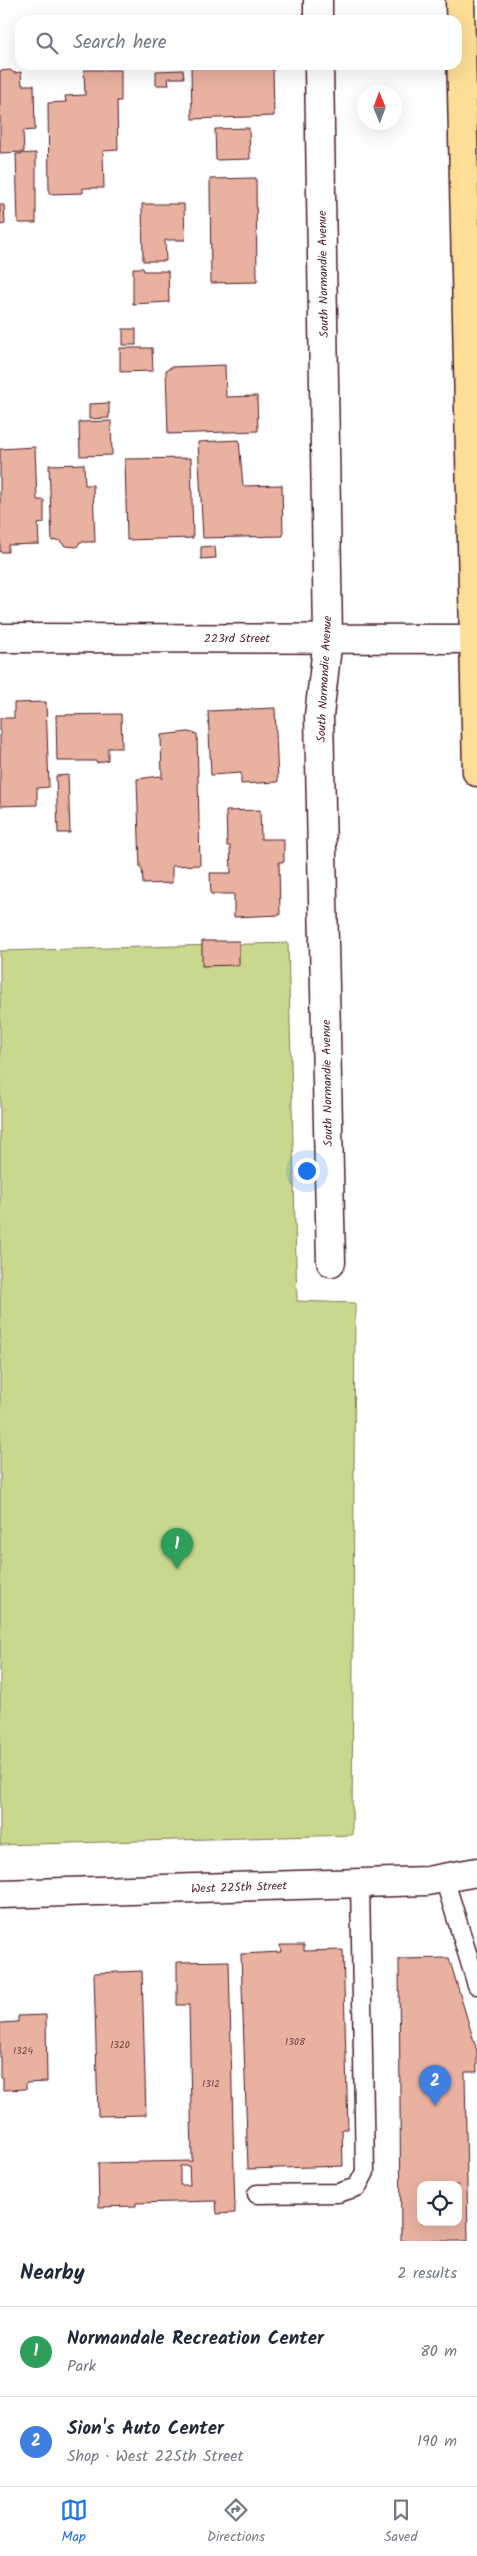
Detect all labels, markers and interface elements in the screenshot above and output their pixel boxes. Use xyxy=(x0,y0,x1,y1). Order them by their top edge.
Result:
search box xyxy=(15,15,462,70)
text: Search here xyxy=(73,28,167,58)
icon: search xyxy=(33,29,61,57)
north arrow xyxy=(357,85,402,130)
street label: South Normandie Avenue xyxy=(313,210,334,338)
street label: South Normandie Avenue xyxy=(312,615,337,743)
street label: 223rd Street xyxy=(204,629,270,648)
street label: South Normandie Avenue xyxy=(317,1019,338,1147)
your location xyxy=(294,1158,320,1184)
pin: 1 xyxy=(161,1528,193,1569)
street label: West 225th Street xyxy=(191,1876,288,1899)
house number: 1308 xyxy=(285,2034,306,2050)
house number: 1320 xyxy=(110,2037,130,2053)
house number: 1324 xyxy=(13,2043,34,2059)
pin: 2 xyxy=(419,2065,451,2106)
house number: 1312 xyxy=(202,2076,220,2092)
map controls xyxy=(417,2181,462,2226)
button: locate xyxy=(417,2181,462,2226)
text: Nearby xyxy=(20,2257,85,2290)
text: 2 results xyxy=(397,2261,457,2286)
text: Normandale Recreation Center xyxy=(67,2324,324,2354)
text: 1 xyxy=(34,2339,38,2364)
text: 80 m xyxy=(420,2339,457,2364)
text: Park xyxy=(67,2354,96,2379)
text: Sion's Auto Center xyxy=(67,2414,224,2444)
text: 2 xyxy=(31,2429,41,2454)
text: 190 m xyxy=(417,2429,457,2454)
text: Shop · West 225th Street xyxy=(67,2444,244,2469)
tab: Map xyxy=(60,2496,88,2548)
tab: Directions xyxy=(207,2496,265,2548)
tab: Saved xyxy=(384,2496,417,2548)

